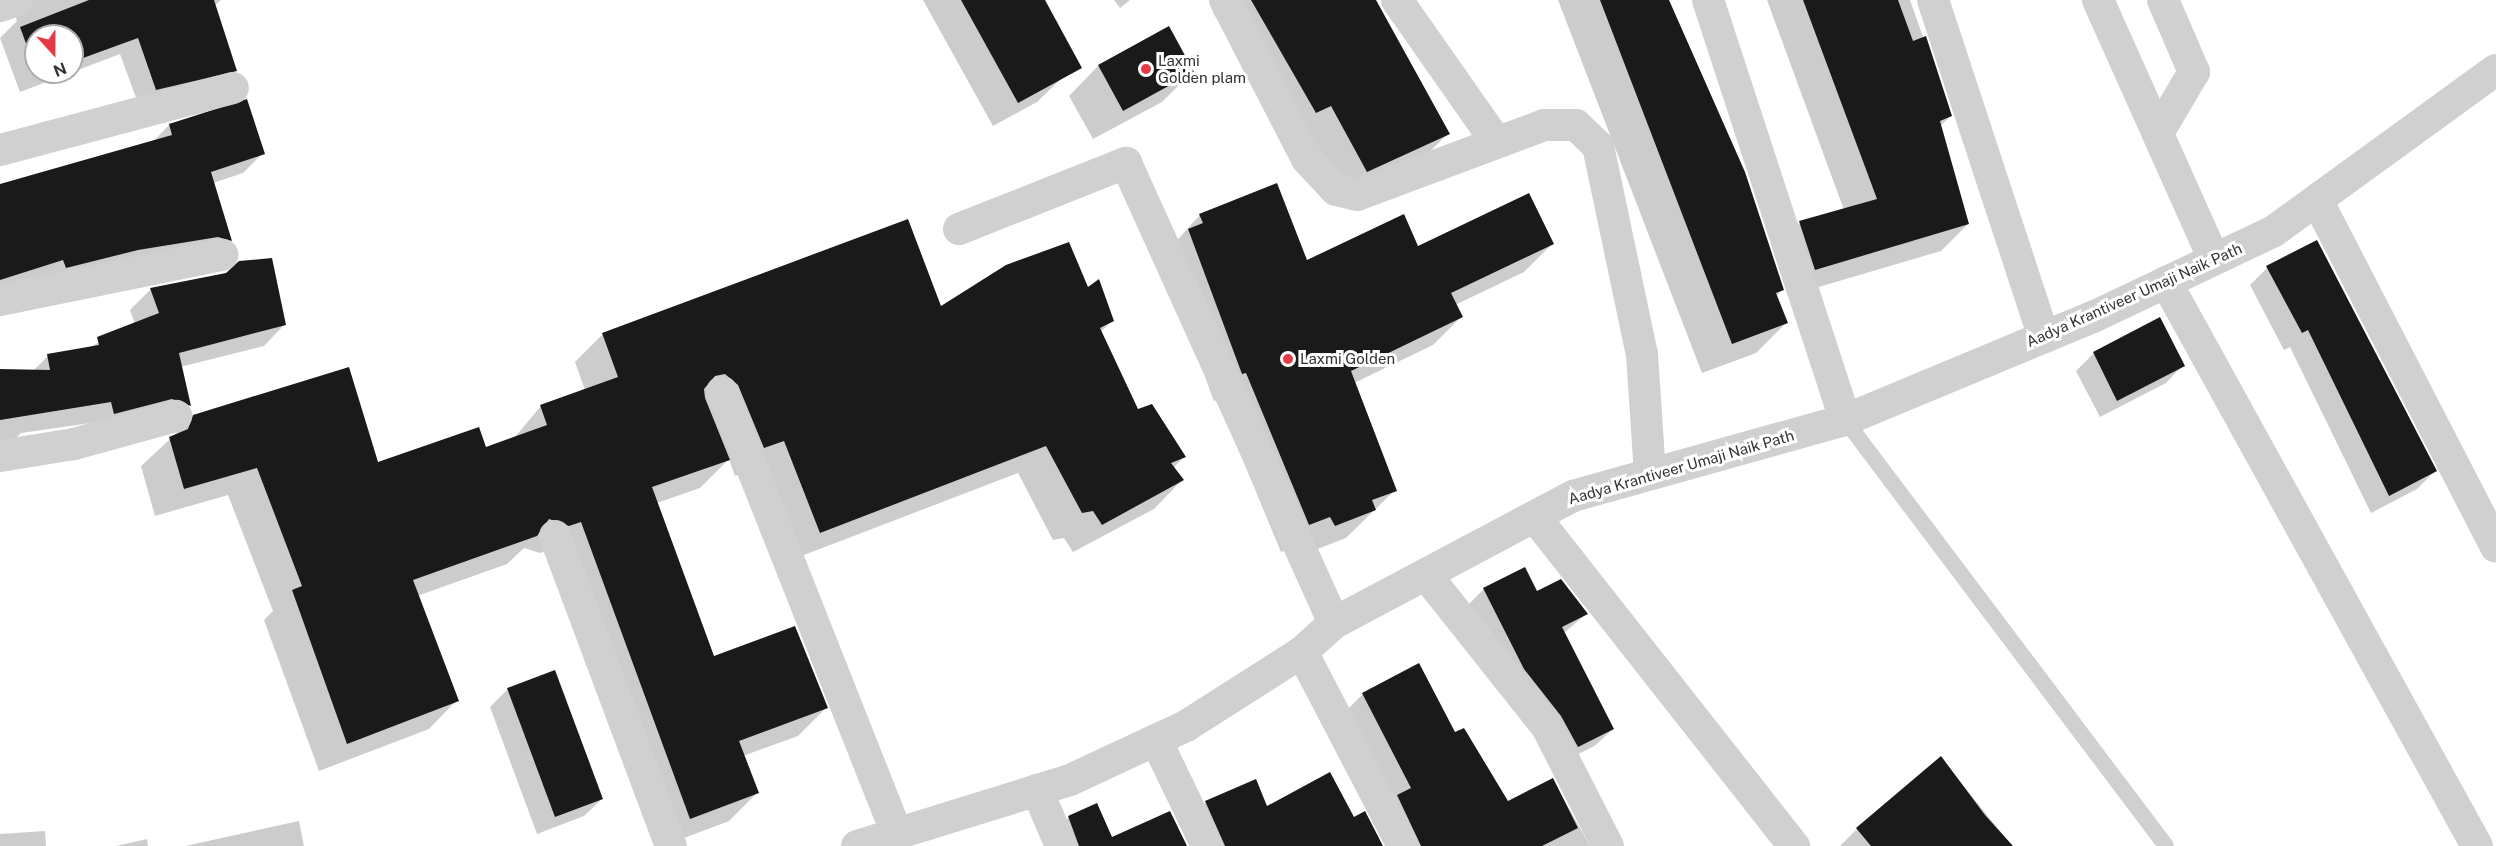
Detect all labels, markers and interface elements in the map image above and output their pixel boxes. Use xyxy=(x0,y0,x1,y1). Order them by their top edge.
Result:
north arrow xyxy=(24,24,84,84)
place label: Laxmi Golden plam xyxy=(1158,51,1246,86)
text: N xyxy=(51,58,69,81)
marker: Laxmi Golden plam xyxy=(1139,62,1153,76)
street label: Aadya Krantiveer Umaji Naik Path xyxy=(2023,239,2245,351)
place label: Laxmi Golden xyxy=(1300,350,1395,368)
marker: Laxmi Golden xyxy=(1281,352,1295,366)
street label: Aadya Krantiveer Umaji Naik Path xyxy=(1566,426,1796,508)

